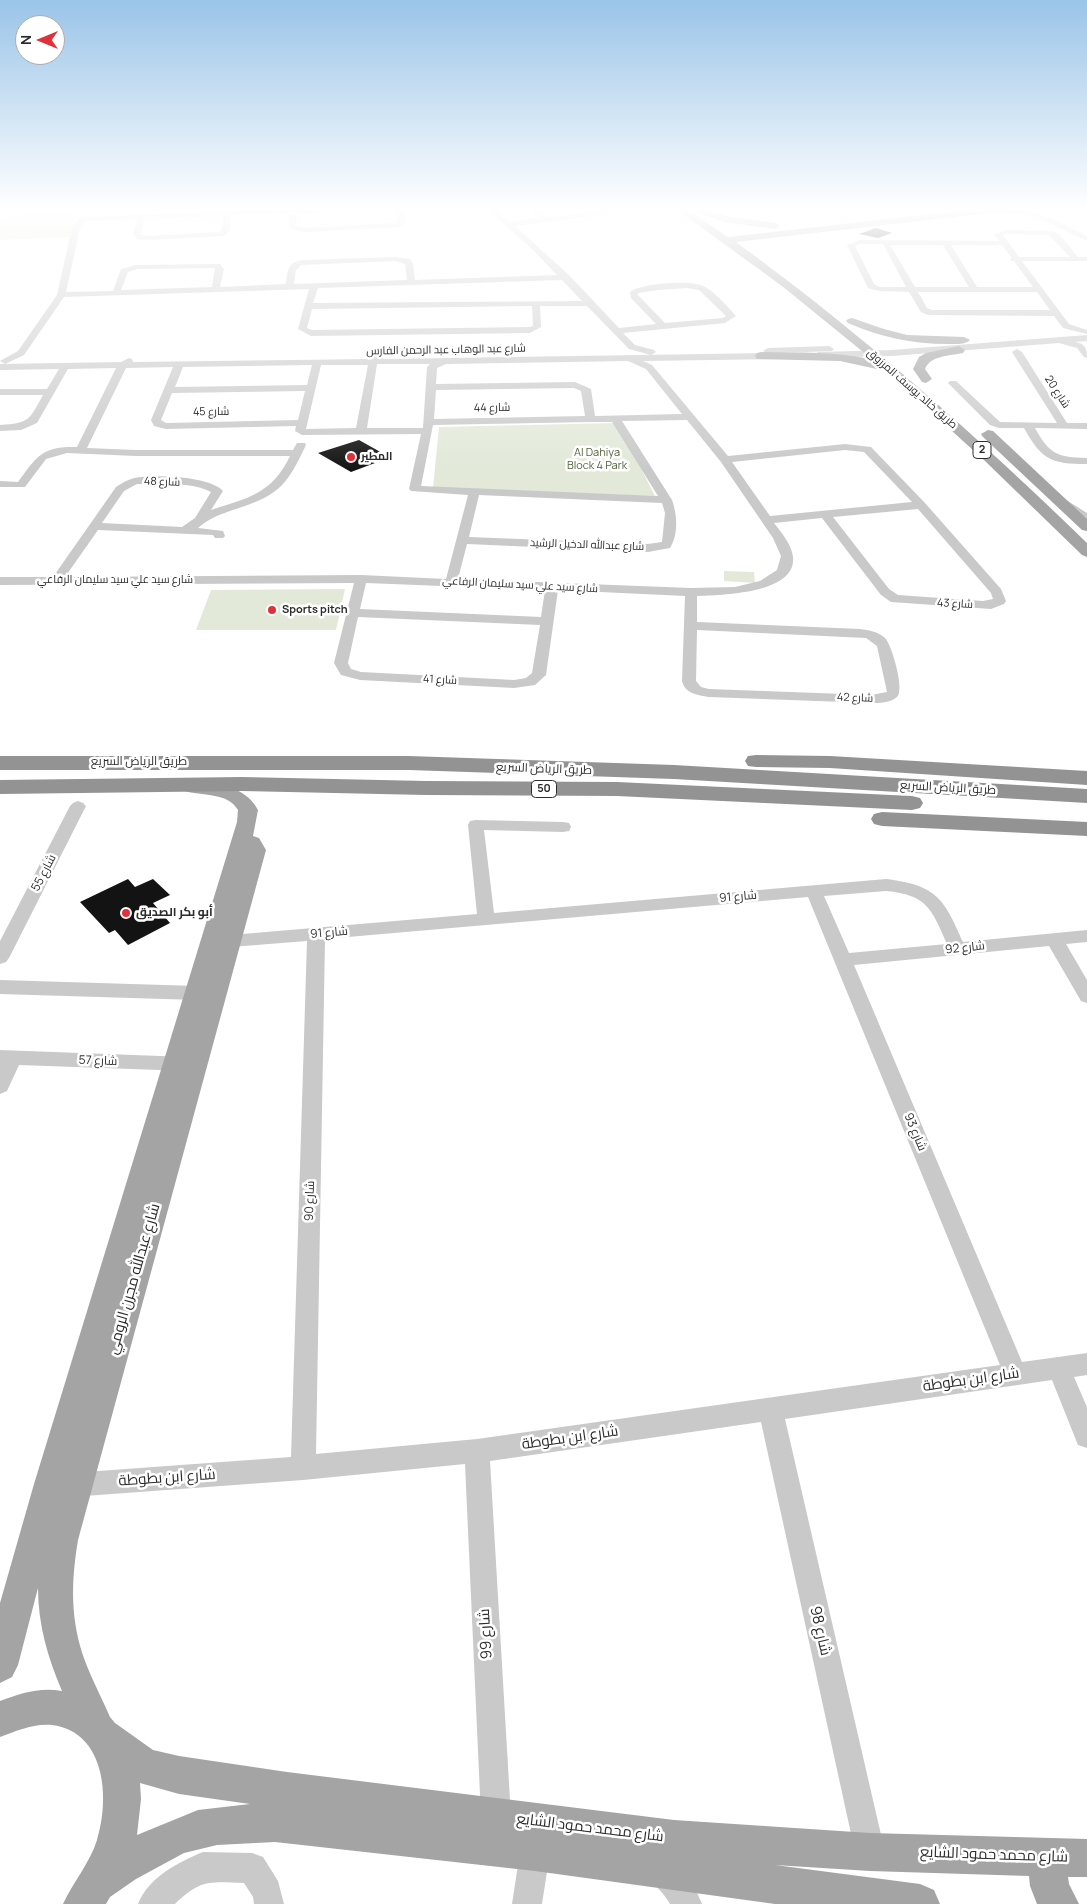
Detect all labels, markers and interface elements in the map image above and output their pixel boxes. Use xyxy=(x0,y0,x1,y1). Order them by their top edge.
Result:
north arrow xyxy=(15,15,65,65)
text: N xyxy=(16,35,35,45)
street label: شارع عبد الوهاب عبد الرحمن الفارس xyxy=(366,342,526,358)
street label: طريق خالد يوسف المرزوق xyxy=(864,346,960,432)
street label: شارع 20 xyxy=(1042,373,1072,411)
street label: شارع 44 xyxy=(474,401,510,415)
street label: شارع 45 xyxy=(193,405,229,419)
road number: 2 xyxy=(973,442,991,458)
park label: Al Dahiya Block 4 Park xyxy=(567,446,627,472)
place label: المطير xyxy=(361,450,392,464)
marker: المطير xyxy=(345,451,357,463)
street label: شارع 48 xyxy=(144,475,180,489)
street label: شارع عبدالله الدخيل الرشيد xyxy=(530,536,644,554)
street label: شارع سيد علي سيد سليمان الرفاعي xyxy=(37,573,193,587)
street label: شارع سيد علي سيد سليمان الرفاعي xyxy=(442,574,598,596)
street label: شارع 43 xyxy=(937,596,973,612)
place label: Sports pitch xyxy=(282,603,348,617)
marker: Sports pitch xyxy=(266,604,278,616)
street label: شارع 41 xyxy=(423,673,457,687)
street label: شارع 42 xyxy=(837,691,873,705)
street label: طريق الرياض السريع xyxy=(91,755,187,769)
street label: طريق الرياض السريع xyxy=(496,760,592,778)
street label: طريق الرياض السريع xyxy=(900,778,996,798)
road number: 50 xyxy=(532,781,556,798)
street label: شارع 55 xyxy=(29,852,59,894)
street label: شارع 91 xyxy=(719,888,757,906)
place label: أبو بكر الصديق xyxy=(136,906,213,920)
marker: أبو بكر الصديق xyxy=(120,907,132,919)
street label: شارع 91 xyxy=(310,924,348,942)
street label: شارع 92 xyxy=(944,939,986,957)
street label: شارع 57 xyxy=(78,1053,118,1069)
street label: شارع 93 xyxy=(901,1111,929,1153)
street label: شارع 90 xyxy=(302,1181,318,1221)
street label: شارع عبدالله مجرن الرومي xyxy=(104,1201,164,1357)
street label: شارع ابن بطوطة xyxy=(922,1364,1020,1396)
street label: شارع ابن بطوطة xyxy=(521,1422,619,1454)
street label: شارع ابن بطوطة xyxy=(118,1466,216,1490)
street label: شارع 98 xyxy=(806,1605,834,1657)
street label: شارع 99 xyxy=(476,1608,496,1660)
street label: شارع محمد حمود الشايع xyxy=(515,1810,665,1846)
street label: شارع محمد حمود الشايع xyxy=(920,1843,1068,1867)

